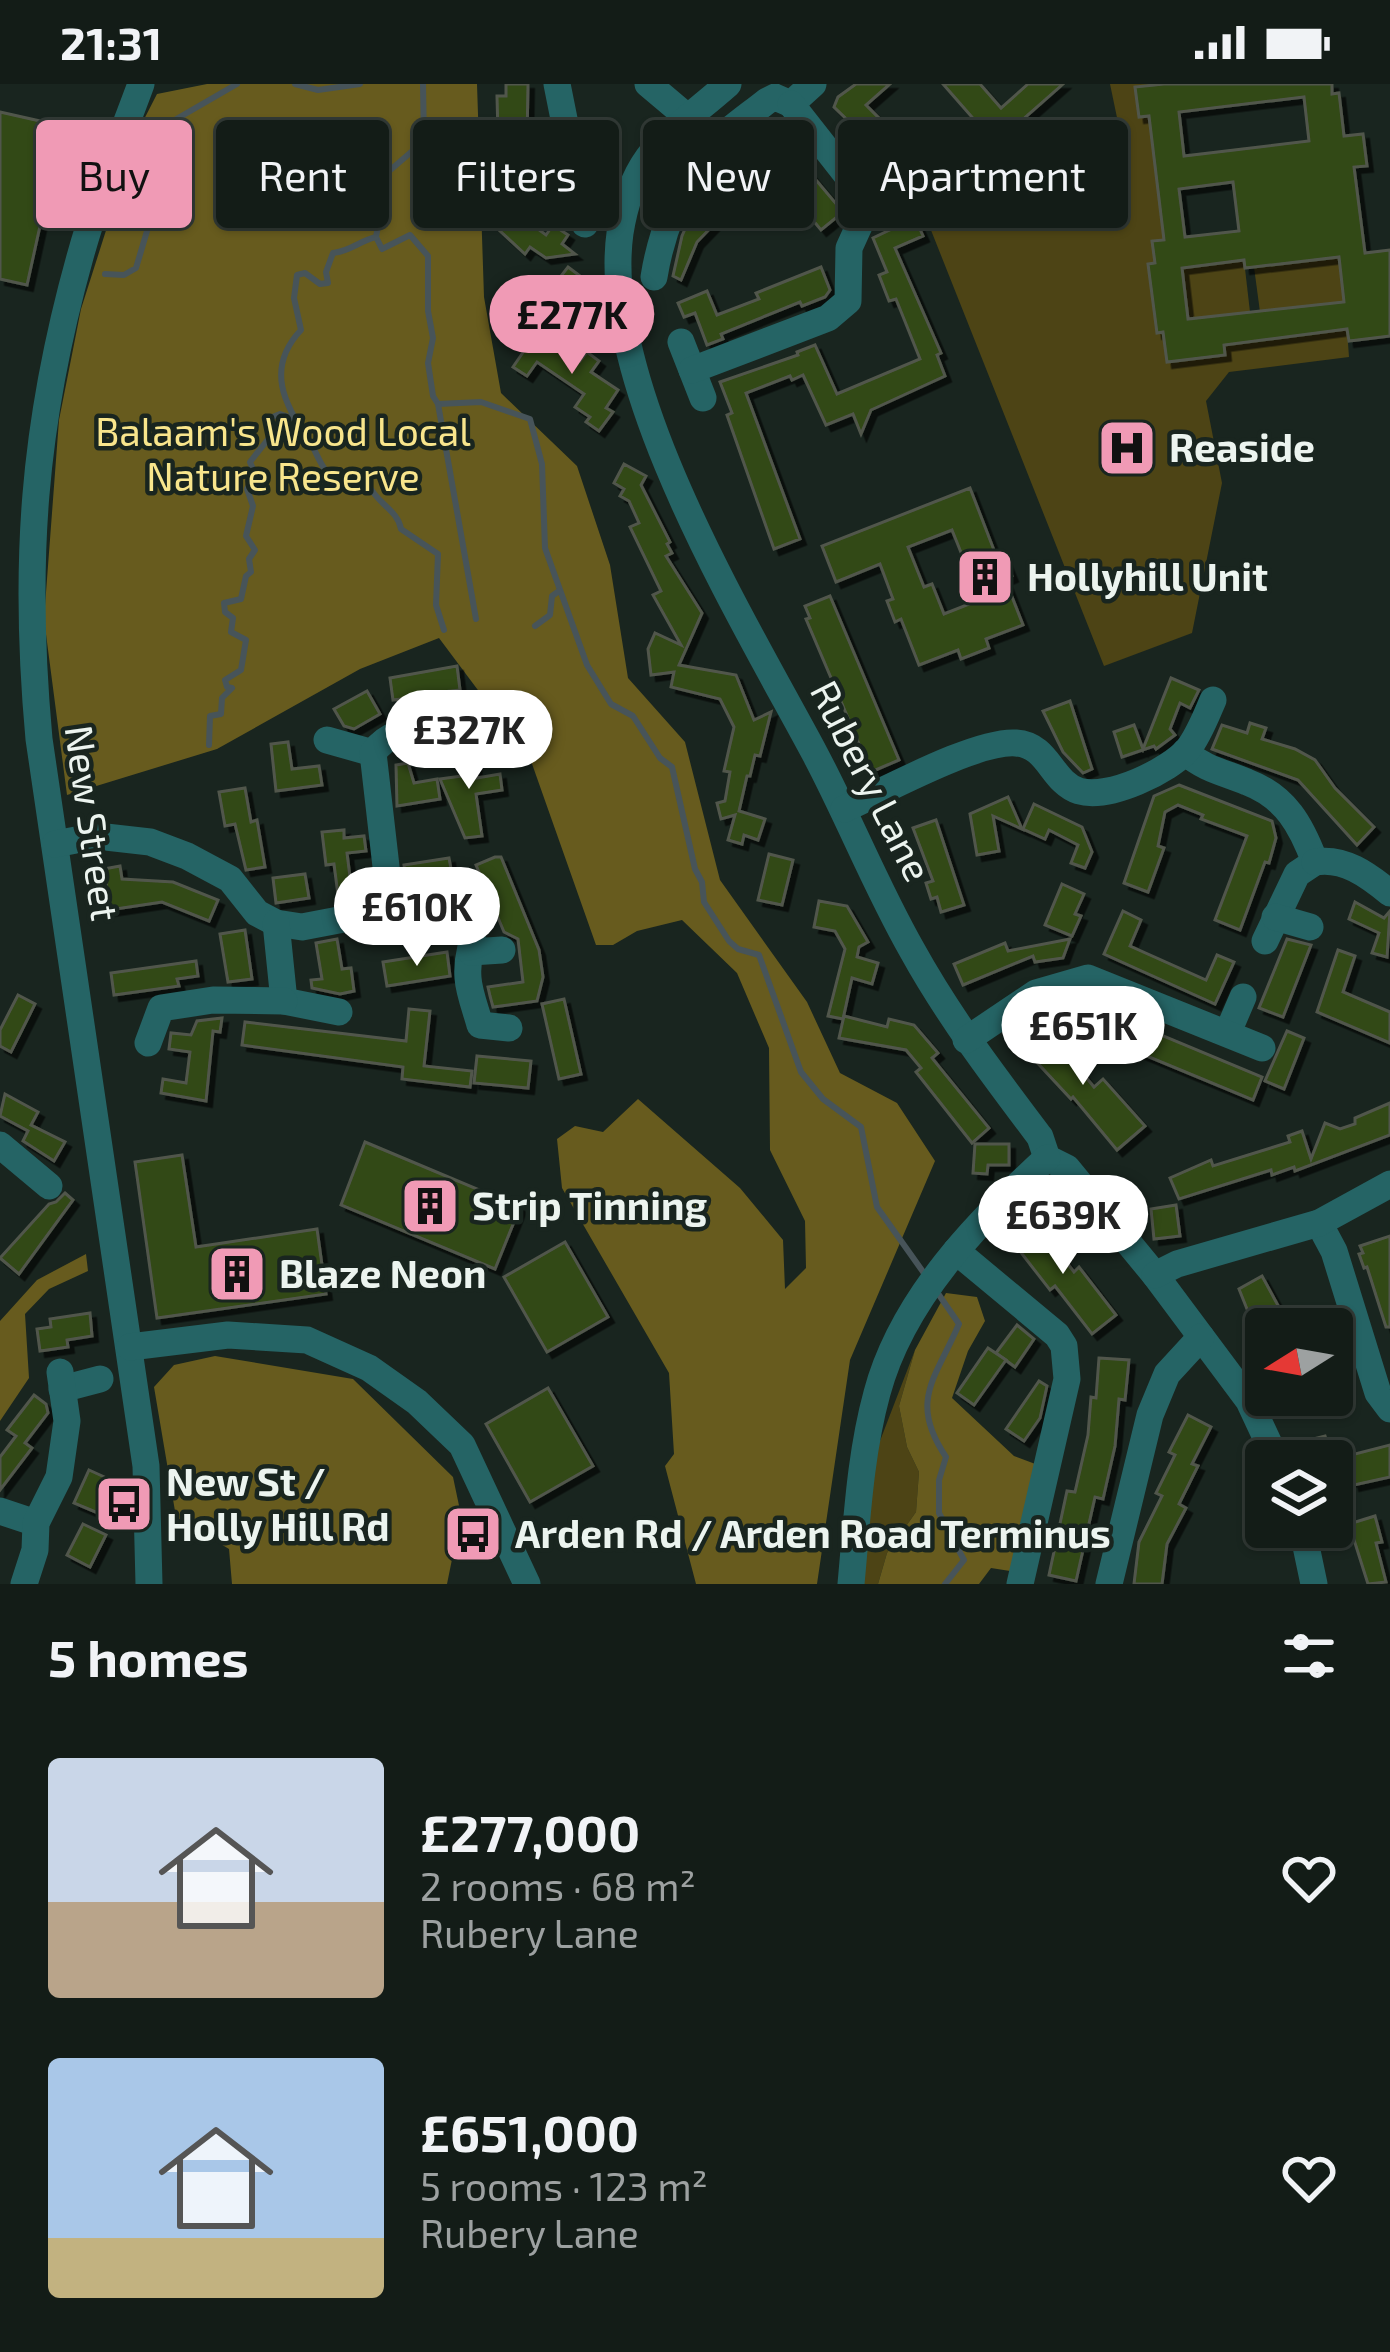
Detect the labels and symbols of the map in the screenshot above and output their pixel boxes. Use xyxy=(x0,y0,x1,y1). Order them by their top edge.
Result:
pin: £277K xyxy=(488,275,656,377)
park label: Balaam's Wood Local Nature Reserve xyxy=(95,407,471,499)
hospital icon: Reaside xyxy=(1096,417,1158,479)
place label: Reaside xyxy=(1169,423,1315,470)
building icon: Hollyhill Unit xyxy=(954,546,1016,608)
place label: Hollyhill Unit xyxy=(1027,552,1268,600)
street label: Rubery Lane xyxy=(802,672,943,888)
pin: £327K xyxy=(385,690,553,792)
street label: New Street xyxy=(57,722,130,924)
pin: £610K xyxy=(333,867,501,969)
pin: £651K xyxy=(999,986,1167,1088)
building icon: Strip Tinning xyxy=(399,1175,461,1237)
pin: £639K xyxy=(979,1175,1147,1277)
place label: Strip Tinning xyxy=(472,1181,707,1228)
building icon: Blaze Neon xyxy=(206,1243,268,1305)
place label: Blaze Neon xyxy=(279,1249,486,1296)
north arrow xyxy=(1245,1308,1353,1416)
place label: New St / Holly Hill Rd xyxy=(166,1457,390,1550)
bus stop icon: New St / Holly Hill Rd xyxy=(93,1473,155,1535)
bus stop icon: Arden Rd / Arden Road Terminus xyxy=(442,1503,504,1565)
place label: Arden Rd / Arden Road Terminus xyxy=(515,1509,1111,1556)

